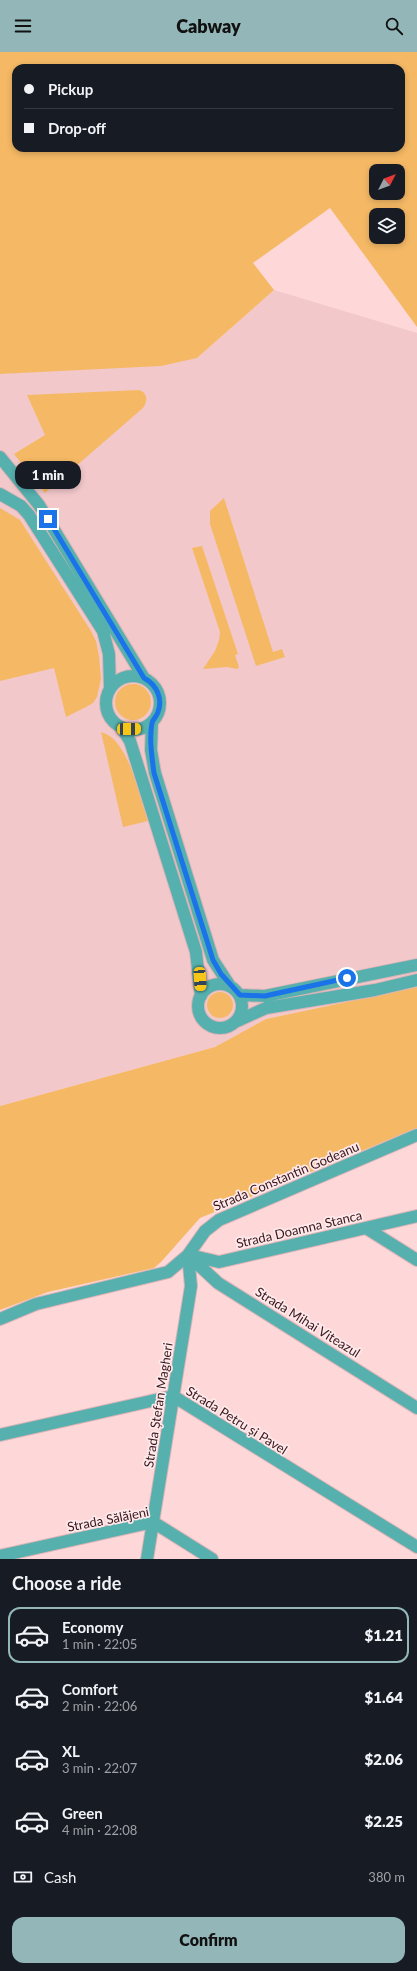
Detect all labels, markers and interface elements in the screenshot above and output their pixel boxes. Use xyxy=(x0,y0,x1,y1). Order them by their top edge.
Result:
icon: menu xyxy=(12,15,34,37)
text: Cabway xyxy=(176,15,241,37)
icon: search xyxy=(383,15,405,37)
text: Pickup xyxy=(48,80,93,98)
text: Drop-off xyxy=(48,119,106,137)
north arrow xyxy=(369,164,405,200)
map controls xyxy=(369,164,405,244)
button: layers xyxy=(369,208,405,244)
callout: 1 min xyxy=(15,461,81,489)
text: 1 min xyxy=(32,467,64,483)
route end xyxy=(39,510,57,528)
car xyxy=(117,723,141,735)
car xyxy=(193,967,207,991)
route start xyxy=(338,969,356,987)
street label: Strada Constantin Godeanu xyxy=(211,1138,361,1214)
street label: Strada Doamna Stanca xyxy=(234,1207,364,1251)
street label: Strada Mihai Viteazul xyxy=(253,1283,363,1361)
street label: Strada Ștefan Magheri xyxy=(140,1341,176,1469)
street label: Strada Petru și Pavel xyxy=(183,1382,291,1458)
street label: Strada Sălăjeni xyxy=(66,1503,150,1535)
text: Choose a ride xyxy=(12,1572,121,1594)
icon: car xyxy=(14,1617,50,1653)
text: Economy xyxy=(62,1618,123,1636)
text: $1.21 xyxy=(365,1626,403,1644)
text: 1 min · 22:05 xyxy=(62,1636,137,1652)
icon: car xyxy=(14,1679,50,1715)
text: Comfort xyxy=(62,1680,118,1698)
text: $1.64 xyxy=(365,1688,403,1706)
text: 2 min · 22:06 xyxy=(62,1698,137,1714)
icon: car xyxy=(14,1741,50,1777)
text: XL xyxy=(62,1742,80,1760)
text: $2.06 xyxy=(365,1750,403,1768)
text: 3 min · 22:07 xyxy=(62,1760,137,1776)
icon: car xyxy=(14,1803,50,1839)
text: Green xyxy=(62,1804,103,1822)
text: $2.25 xyxy=(365,1812,403,1830)
text: 4 min · 22:08 xyxy=(62,1822,137,1838)
icon: cash xyxy=(12,1866,34,1888)
text: Cash xyxy=(44,1868,76,1886)
text: 380 m xyxy=(368,1869,405,1885)
button: Confirm xyxy=(12,1917,405,1963)

